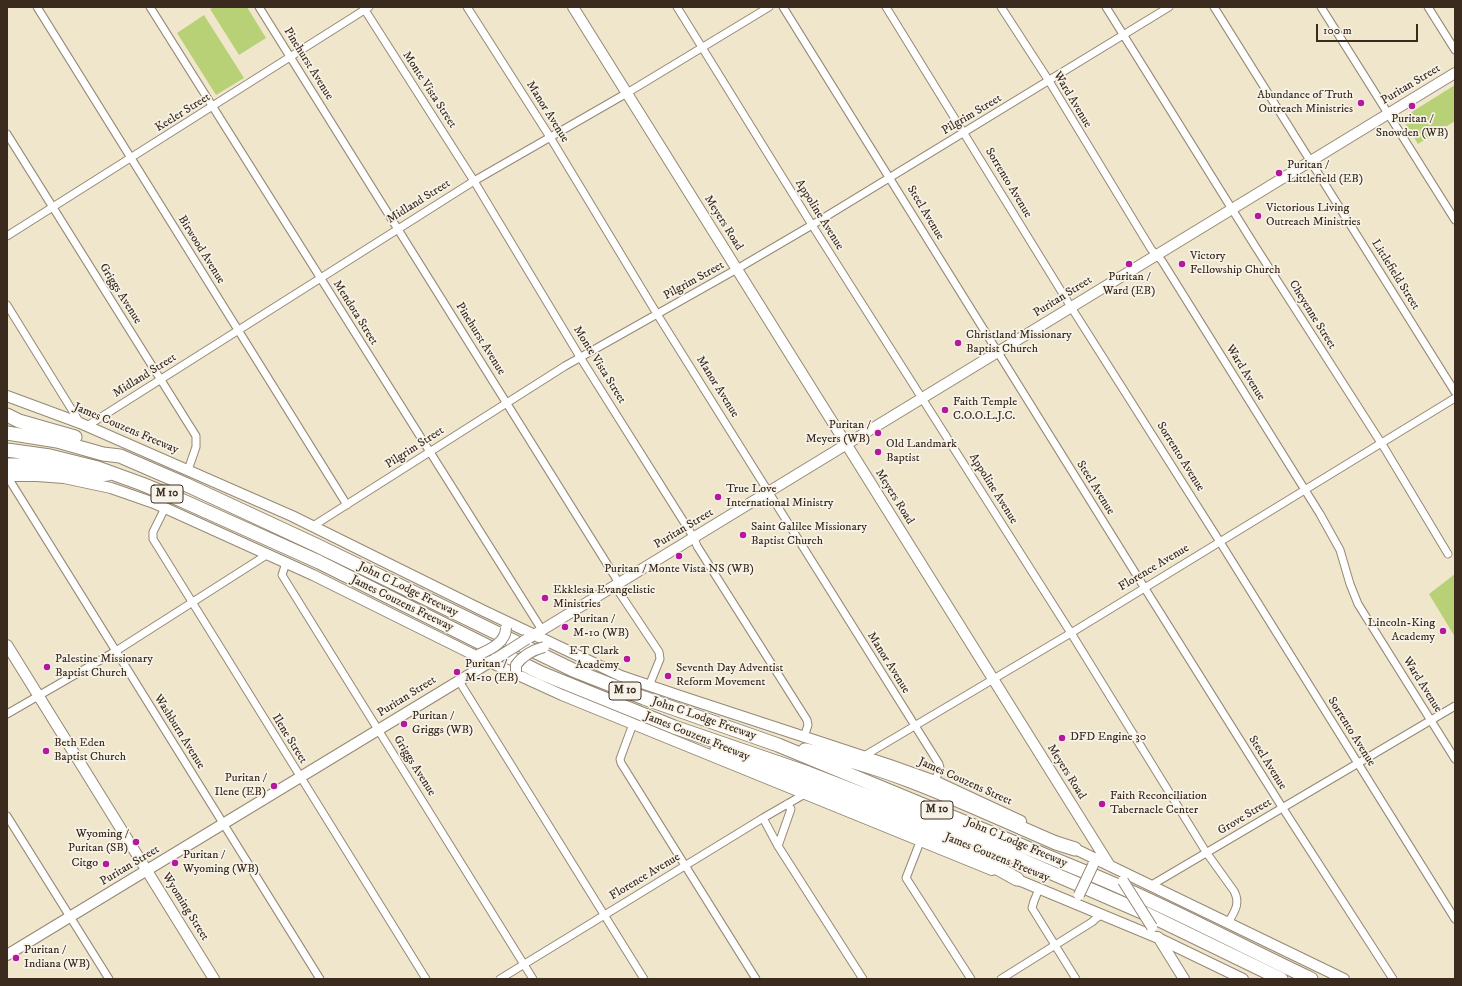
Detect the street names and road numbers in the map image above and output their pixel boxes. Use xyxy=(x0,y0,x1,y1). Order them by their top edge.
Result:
street label: Pinehurst Avenue xyxy=(280,25,336,103)
street label: Monte Vista Street xyxy=(399,49,459,131)
street label: Puritan Street xyxy=(1379,62,1443,108)
street label: Ward Avenue xyxy=(1050,69,1094,131)
street label: Manor Avenue xyxy=(522,79,572,145)
street label: Keeler Street xyxy=(153,90,213,136)
street label: Pilgrim Street xyxy=(940,92,1004,138)
street label: Sorrento Avenue xyxy=(981,145,1035,221)
street label: Midland Street xyxy=(385,177,453,227)
street label: Appoline Avenue xyxy=(792,177,846,253)
street label: Steel Avenue xyxy=(903,183,947,243)
street label: Meyers Road xyxy=(700,193,746,253)
street label: Birwood Avenue xyxy=(174,213,228,287)
street label: Littlefield Street xyxy=(1368,237,1422,313)
street label: Pilgrim Street xyxy=(661,258,727,304)
street label: Griggs Avenue xyxy=(96,261,144,327)
street label: Puritan Street xyxy=(1031,273,1095,321)
street label: Mendota Street xyxy=(329,278,381,348)
street label: Cheyenne Street xyxy=(1285,278,1339,352)
street label: Pinehurst Avenue xyxy=(452,300,508,378)
street label: Monte Vista Street xyxy=(569,324,629,406)
street label: Ward Avenue xyxy=(1222,342,1268,404)
street label: Midland Street xyxy=(111,351,179,401)
street label: Manor Avenue xyxy=(692,354,742,420)
street label: James Couzens Freeway xyxy=(71,400,181,458)
street label: Sorrento Avenue xyxy=(1153,420,1207,494)
street label: Pilgrim Street xyxy=(383,424,447,472)
street label: Appoline Avenue xyxy=(966,451,1020,527)
street label: Steel Avenue xyxy=(1073,458,1117,518)
street label: Meyers Road xyxy=(871,467,917,527)
road number: M 10 xyxy=(151,485,183,503)
street label: Puritan Street xyxy=(652,506,716,552)
street label: Florence Avenue xyxy=(1116,541,1192,595)
street label: John C Lodge Freeway xyxy=(356,560,460,620)
street label: James Couzens Freeway xyxy=(348,573,456,635)
street label: Manor Avenue xyxy=(863,630,913,696)
street label: Ward Avenue xyxy=(1399,654,1445,716)
street label: Puritan Street xyxy=(375,673,439,721)
road number: M 10 xyxy=(609,682,641,700)
street label: Washburn Avenue xyxy=(150,692,208,772)
street label: John C Lodge Freeway xyxy=(650,694,758,744)
street label: Sorrento Avenue xyxy=(1324,695,1378,769)
street label: James Couzens Freeway xyxy=(642,709,752,765)
street label: Ilene Street xyxy=(268,712,310,766)
street label: Griggs Avenue xyxy=(390,733,438,799)
street label: Steel Avenue xyxy=(1245,733,1289,793)
street label: Meyers Road xyxy=(1043,742,1089,802)
street label: James Couzens Street xyxy=(916,755,1014,809)
street label: Grove Street xyxy=(1216,795,1274,839)
road number: M 10 xyxy=(921,801,953,819)
street label: John C Lodge Freeway xyxy=(963,815,1069,871)
street label: James Couzens Freeway xyxy=(942,830,1052,886)
street label: Puritan Street xyxy=(98,843,162,889)
street label: Florence Avenue xyxy=(607,850,683,904)
street label: Wyoming Street xyxy=(158,870,212,944)

